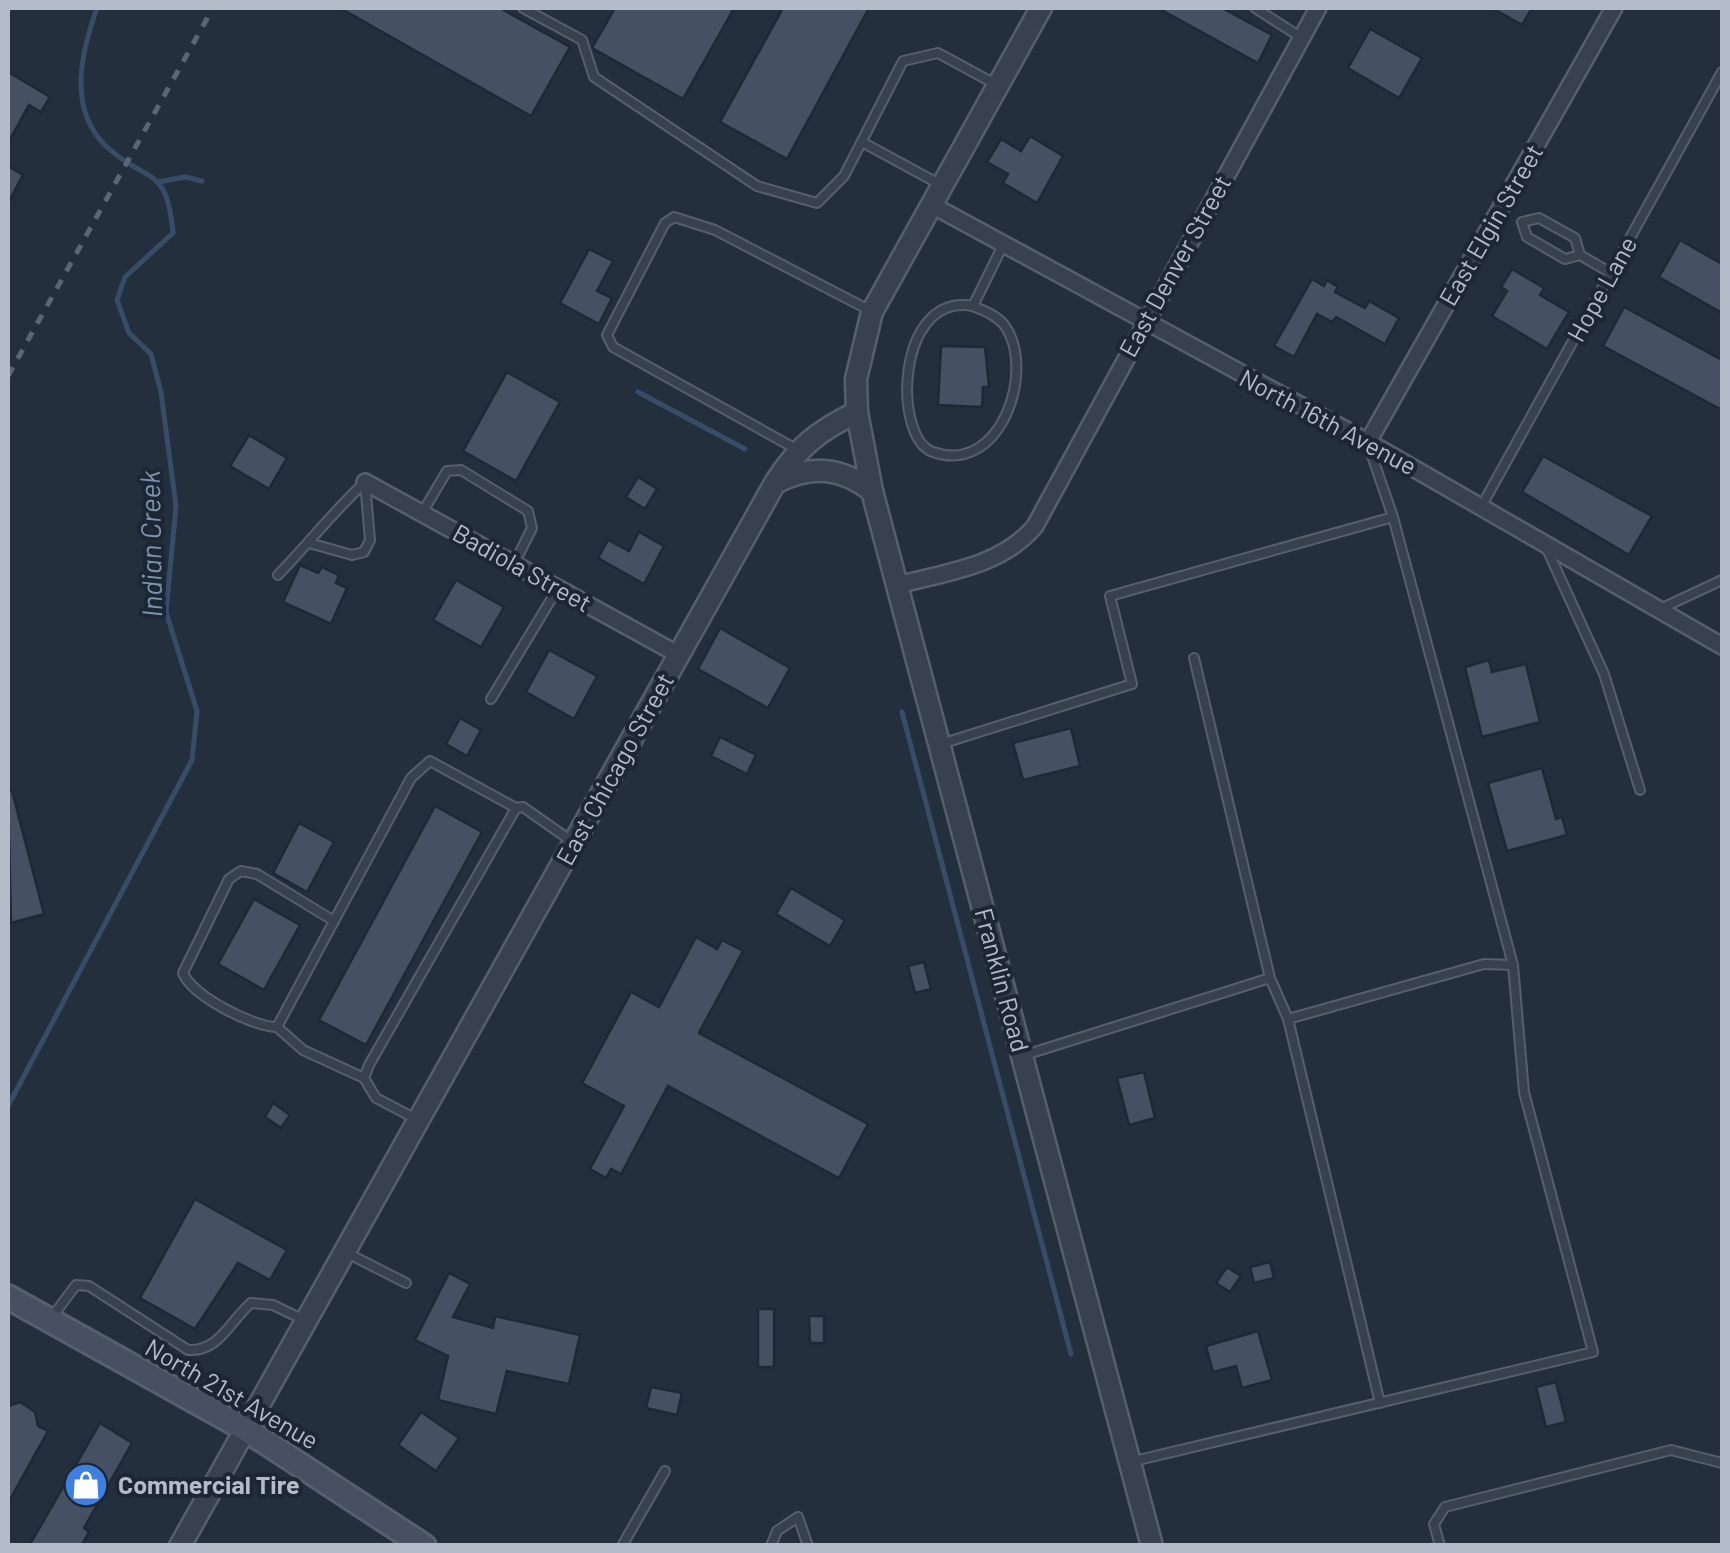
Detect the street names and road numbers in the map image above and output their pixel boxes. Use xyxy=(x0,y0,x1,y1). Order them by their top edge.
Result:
street label: East Elgin Street xyxy=(1432,138,1548,311)
street label: East Denver Street xyxy=(1112,169,1236,362)
street label: Hope Lane xyxy=(1560,231,1642,346)
street label: North 16th Avenue xyxy=(1235,362,1422,480)
street label: Badiola Street xyxy=(448,517,597,618)
street label: East Chicago Street xyxy=(549,667,679,870)
street label: Franklin Road xyxy=(969,905,1037,1055)
street label: North 21st Avenue xyxy=(141,1331,324,1455)

